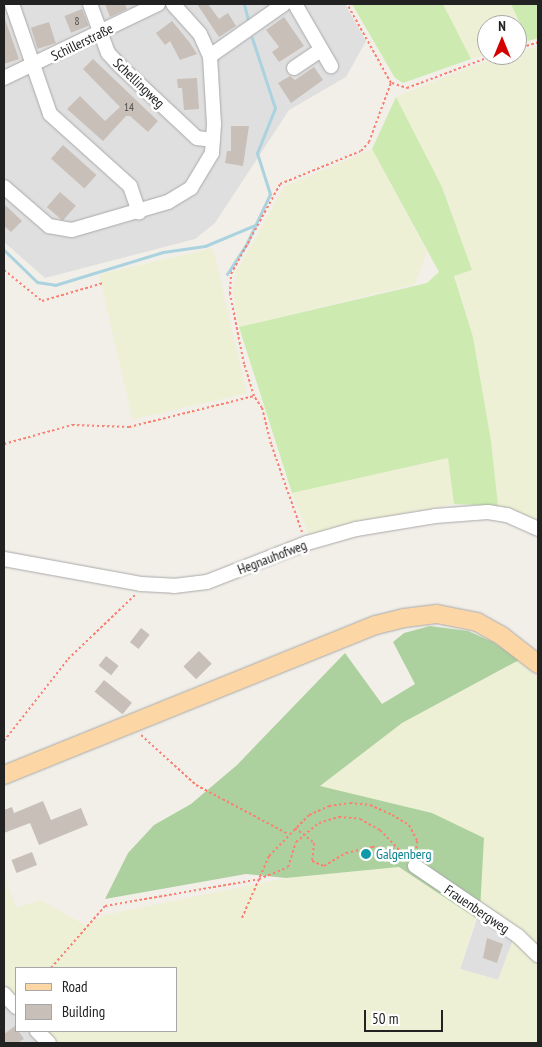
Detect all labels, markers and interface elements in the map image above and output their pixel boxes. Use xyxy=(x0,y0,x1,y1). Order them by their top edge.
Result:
house number: 8 xyxy=(75,14,79,28)
north arrow xyxy=(477,15,527,65)
text: N xyxy=(498,17,506,35)
street label: Schillerstraße xyxy=(48,20,116,64)
street label: Schellingweg xyxy=(110,55,168,111)
house number: 14 xyxy=(124,100,134,114)
street label: Hegnauhofweg xyxy=(235,536,309,578)
place label: Galgenberg xyxy=(376,846,431,862)
marker: Galgenberg xyxy=(360,848,372,860)
street label: Frauenbergweg xyxy=(441,881,513,937)
legend xyxy=(15,967,178,1032)
text: Road xyxy=(62,977,88,996)
scale bar xyxy=(367,1000,446,1032)
text: Building xyxy=(62,1002,105,1021)
text: 50 m xyxy=(372,1009,398,1028)

